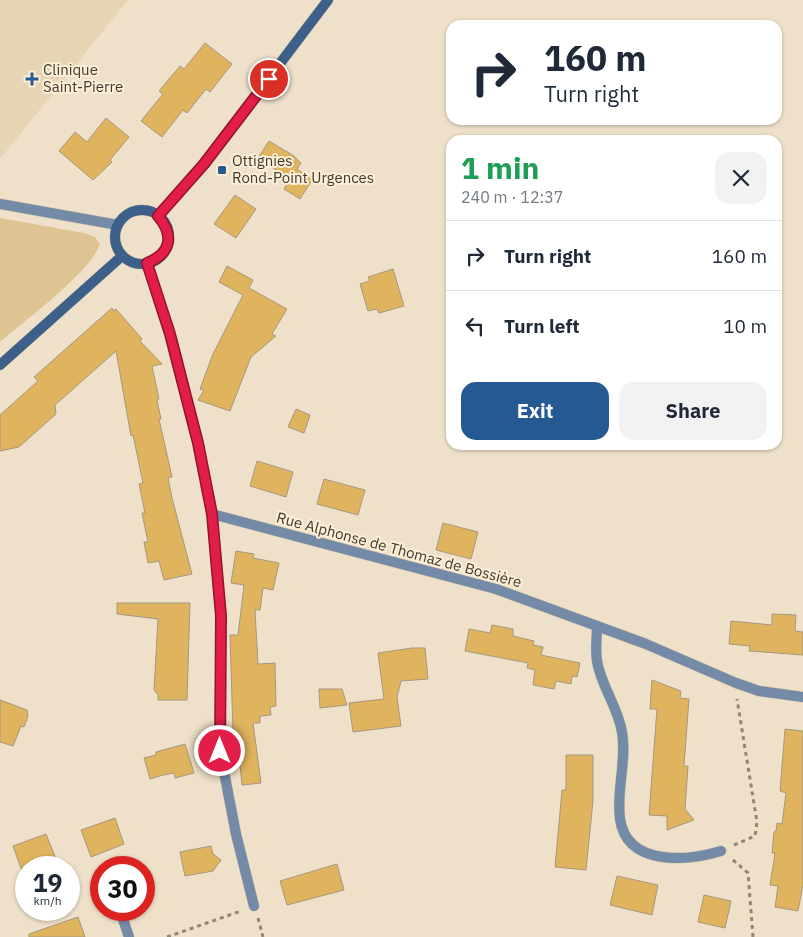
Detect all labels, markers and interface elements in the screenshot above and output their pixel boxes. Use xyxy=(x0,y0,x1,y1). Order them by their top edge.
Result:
text: 160 m xyxy=(544,35,647,81)
icon: right xyxy=(461,40,526,105)
pin xyxy=(248,58,290,100)
place label: Clinique Saint-Pierre xyxy=(43,60,123,96)
icon: arrive xyxy=(255,65,283,93)
marker: Clinique Saint-Pierre xyxy=(25,72,39,86)
text: Turn right xyxy=(544,79,639,108)
text: 1 min xyxy=(461,148,539,187)
place label: Ottignies Rond-Point Urgences xyxy=(232,151,374,187)
button: close xyxy=(715,152,767,204)
marker: Ottignies Rond-Point Urgences xyxy=(216,164,228,176)
text: 240 m · 12:37 xyxy=(461,187,563,207)
icon: right xyxy=(461,242,489,270)
text: Turn right xyxy=(504,244,591,268)
text: 160 m xyxy=(712,244,767,268)
icon: left xyxy=(461,312,489,340)
text: Turn left xyxy=(504,314,580,338)
text: 10 m xyxy=(723,314,767,338)
button: Exit xyxy=(461,382,609,440)
button: Share xyxy=(619,382,767,440)
street label: Rue Alphonse de Thomaz de Bossière xyxy=(274,508,524,591)
position arrow xyxy=(193,724,245,776)
speed limit sign: 30 xyxy=(90,856,155,921)
text: 19 xyxy=(32,866,63,899)
text: km/h xyxy=(33,893,62,908)

